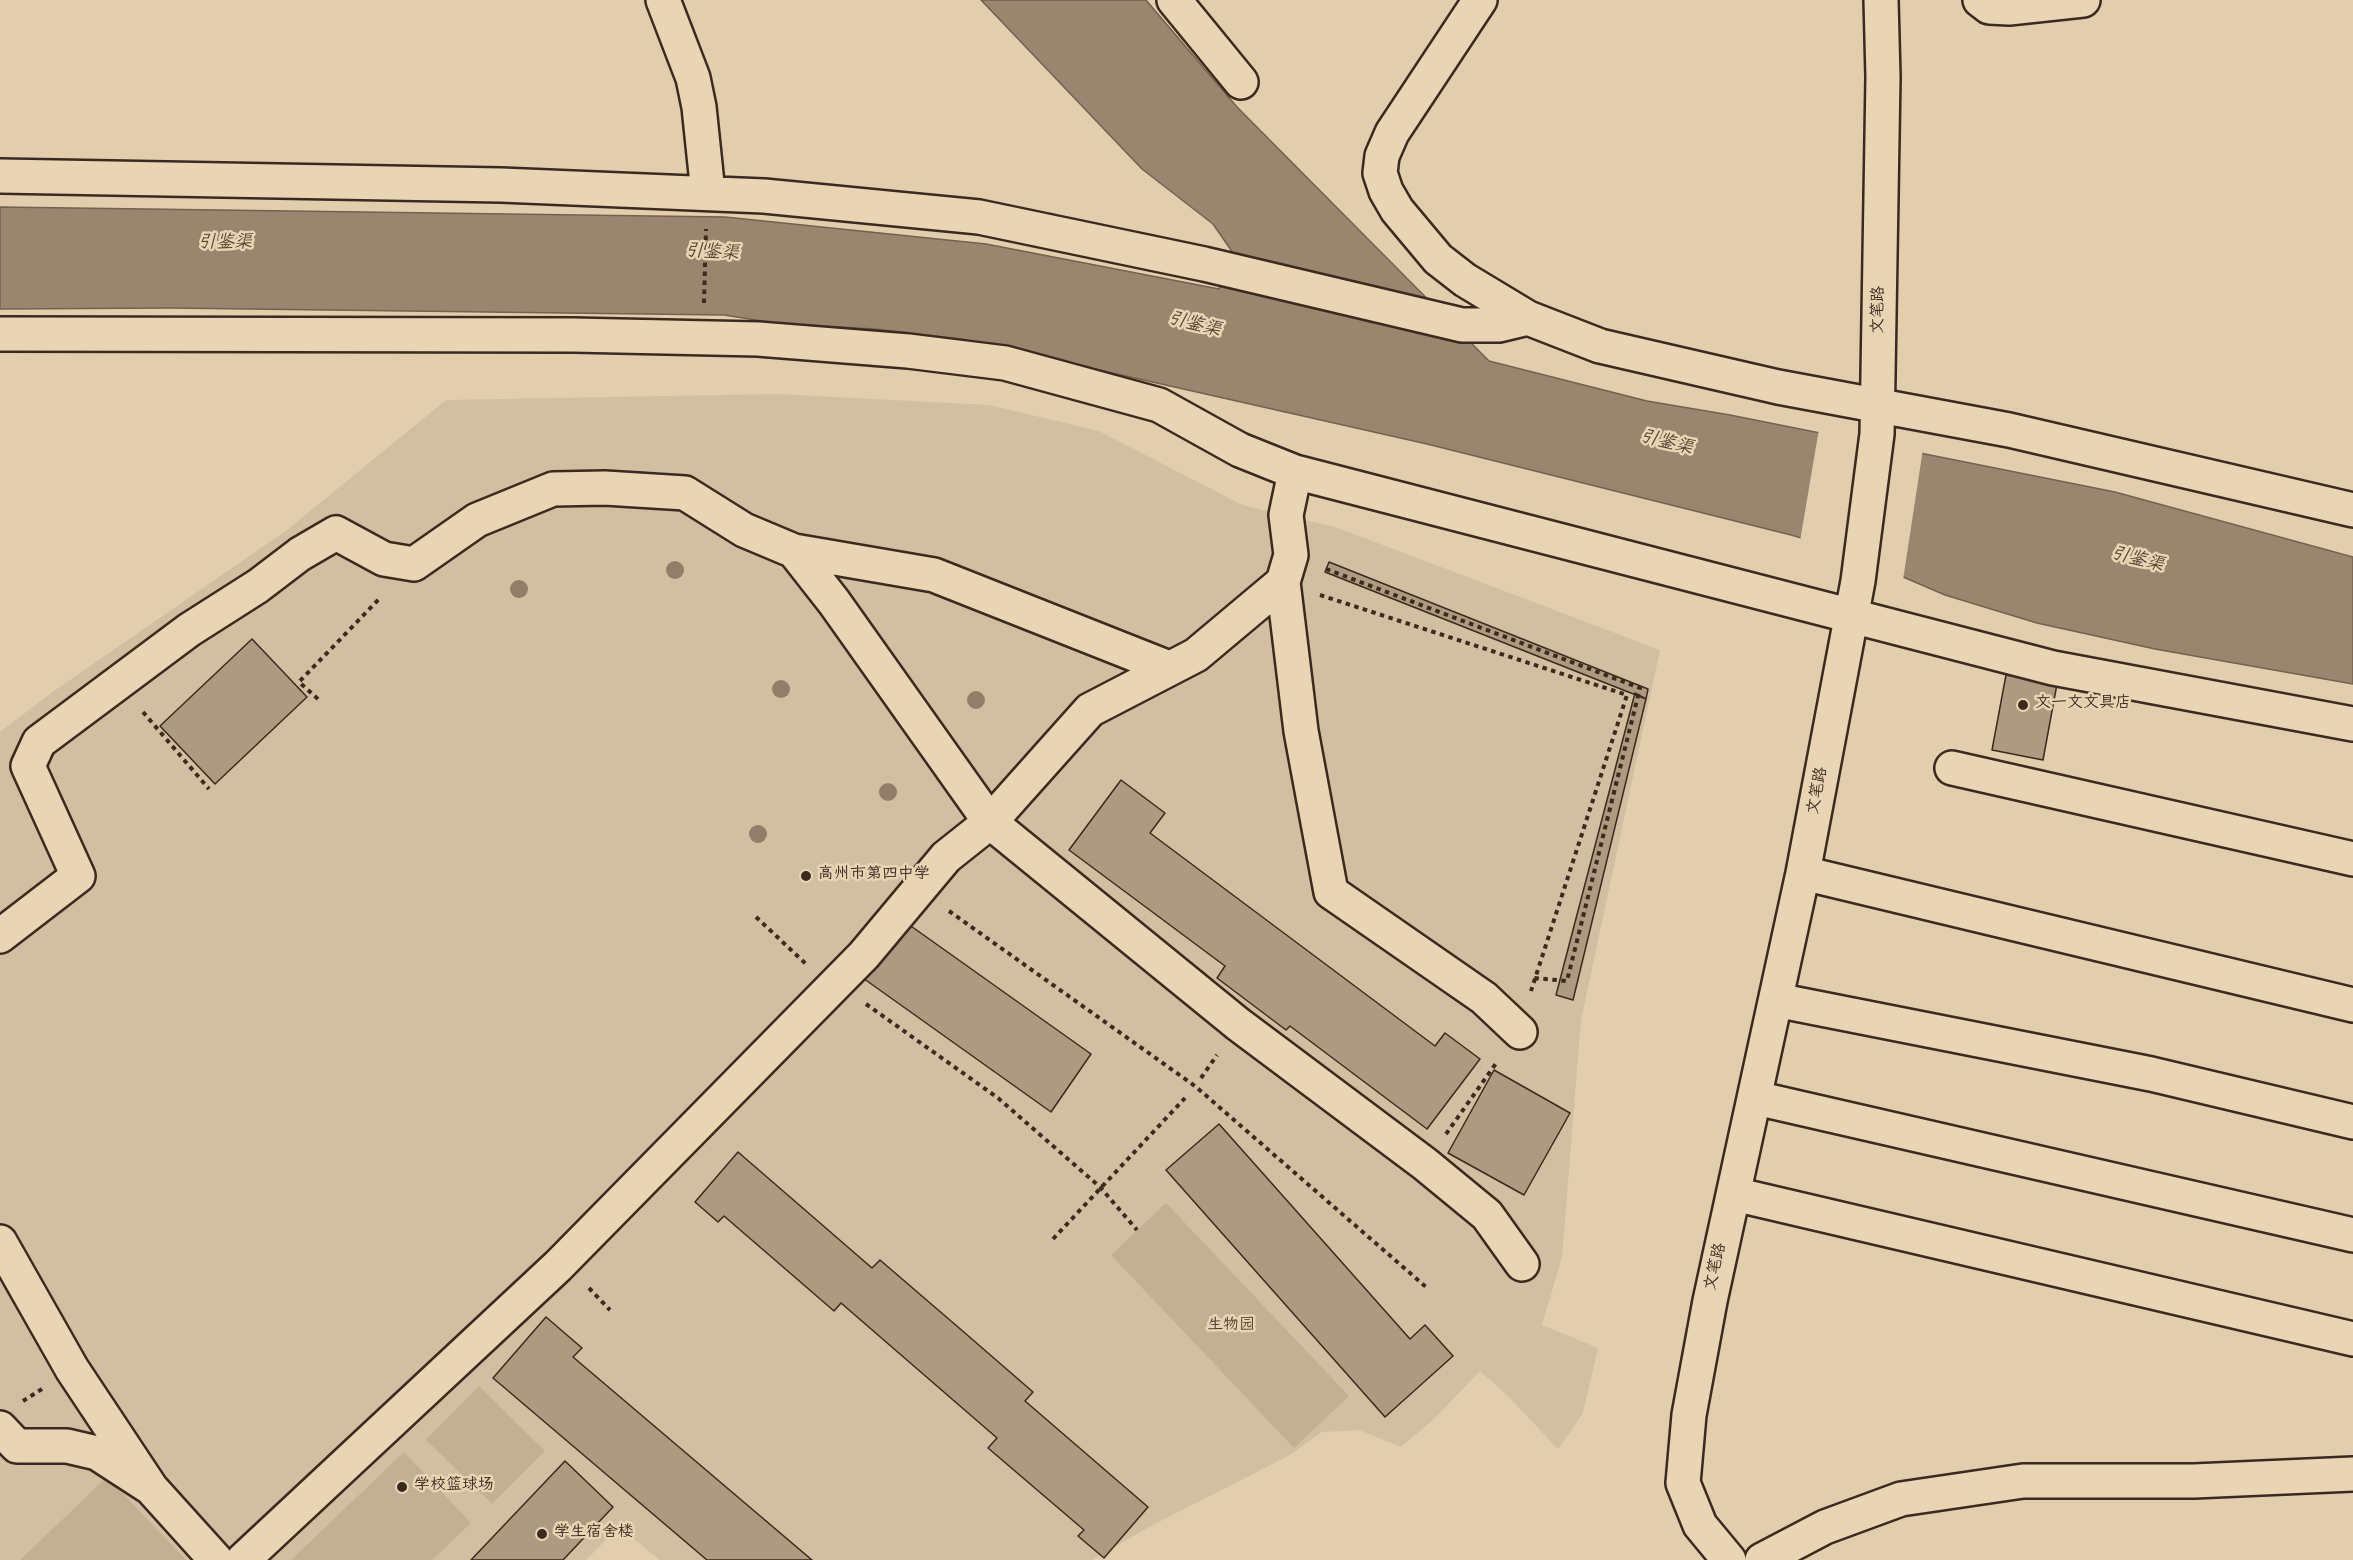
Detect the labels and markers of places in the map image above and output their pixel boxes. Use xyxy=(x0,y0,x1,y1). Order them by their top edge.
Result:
place label: 文一文文具店 xyxy=(2035,695,2131,715)
marker: 文一文文具店 xyxy=(2016,698,2030,712)
place label: 高州市第四中学 xyxy=(818,866,930,886)
marker: 高州市第四中学 xyxy=(799,869,813,883)
place label: 学校篮球场 xyxy=(414,1477,494,1497)
marker: 学校篮球场 xyxy=(395,1480,409,1494)
place label: 学生宿舍楼 xyxy=(554,1524,634,1544)
marker: 学生宿舍楼 xyxy=(535,1527,549,1541)

